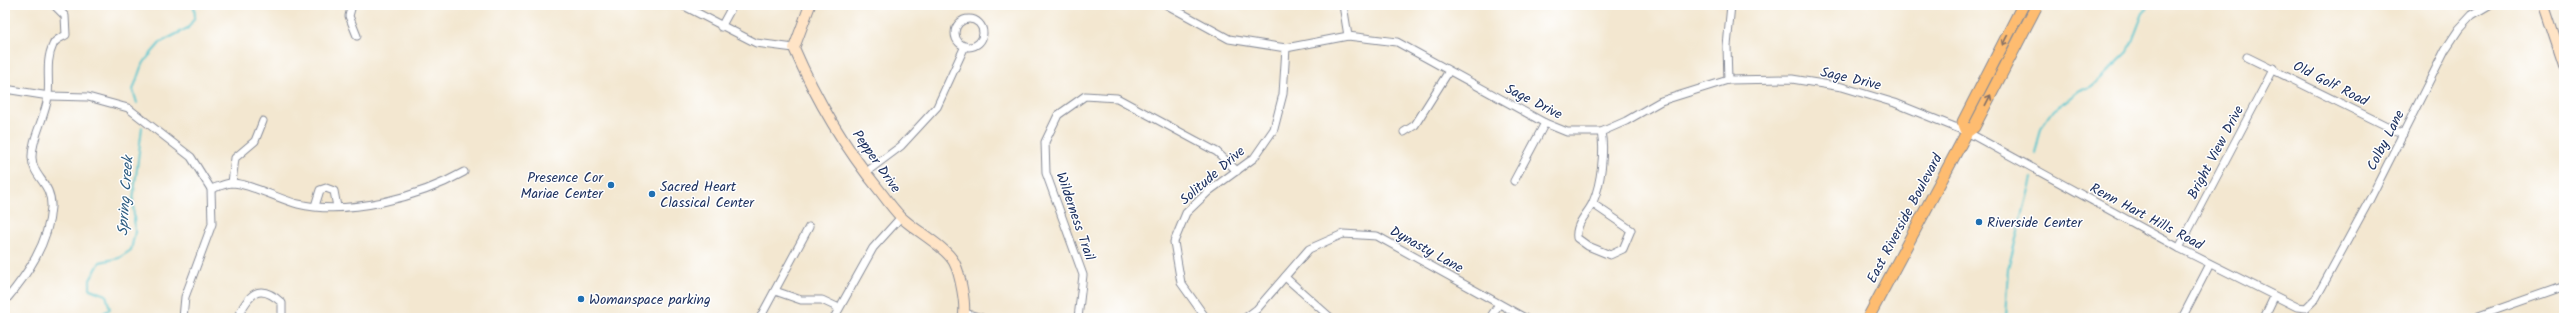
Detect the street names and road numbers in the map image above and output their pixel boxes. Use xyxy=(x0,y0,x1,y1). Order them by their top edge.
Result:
street label: Old Golf Road xyxy=(2289,56,2373,113)
street label: Sage Drive xyxy=(1818,61,1884,97)
street label: Sage Drive xyxy=(1501,78,1567,126)
street label: Bright View Drive xyxy=(2182,101,2250,203)
street label: Colby Lane xyxy=(2361,106,2411,175)
street label: Pepper Drive xyxy=(846,125,907,198)
street label: Solitude Drive xyxy=(1175,140,1251,211)
street label: East Riverside Boulevard xyxy=(1861,149,1949,287)
street label: Wilderness Trail xyxy=(1050,169,1101,264)
street label: Renn Hart Hills Road xyxy=(2086,178,2208,257)
street label: Dynasty Lane xyxy=(1386,221,1468,280)

